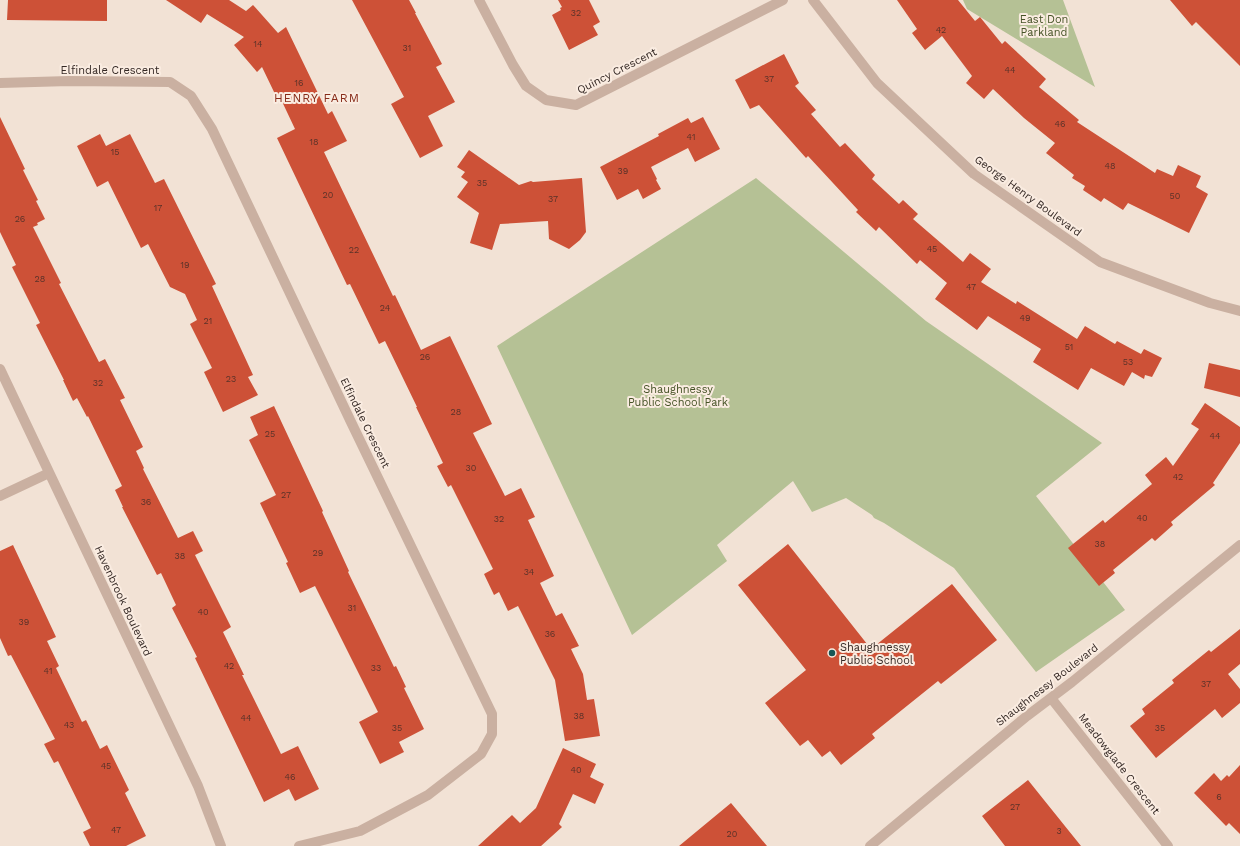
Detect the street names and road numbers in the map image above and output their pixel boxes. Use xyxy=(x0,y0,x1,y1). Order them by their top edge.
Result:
street label: Quincy Crescent xyxy=(575,45,659,97)
street label: Elfindale Crescent xyxy=(61,64,160,77)
street label: George Henry Boulevard xyxy=(972,153,1084,239)
street label: Elfindale Crescent xyxy=(337,376,393,471)
street label: Havenbrook Boulevard xyxy=(92,544,154,658)
street label: Shaughnessy Boulevard xyxy=(993,641,1101,729)
street label: Meadowglade Crescent xyxy=(1076,711,1163,817)

